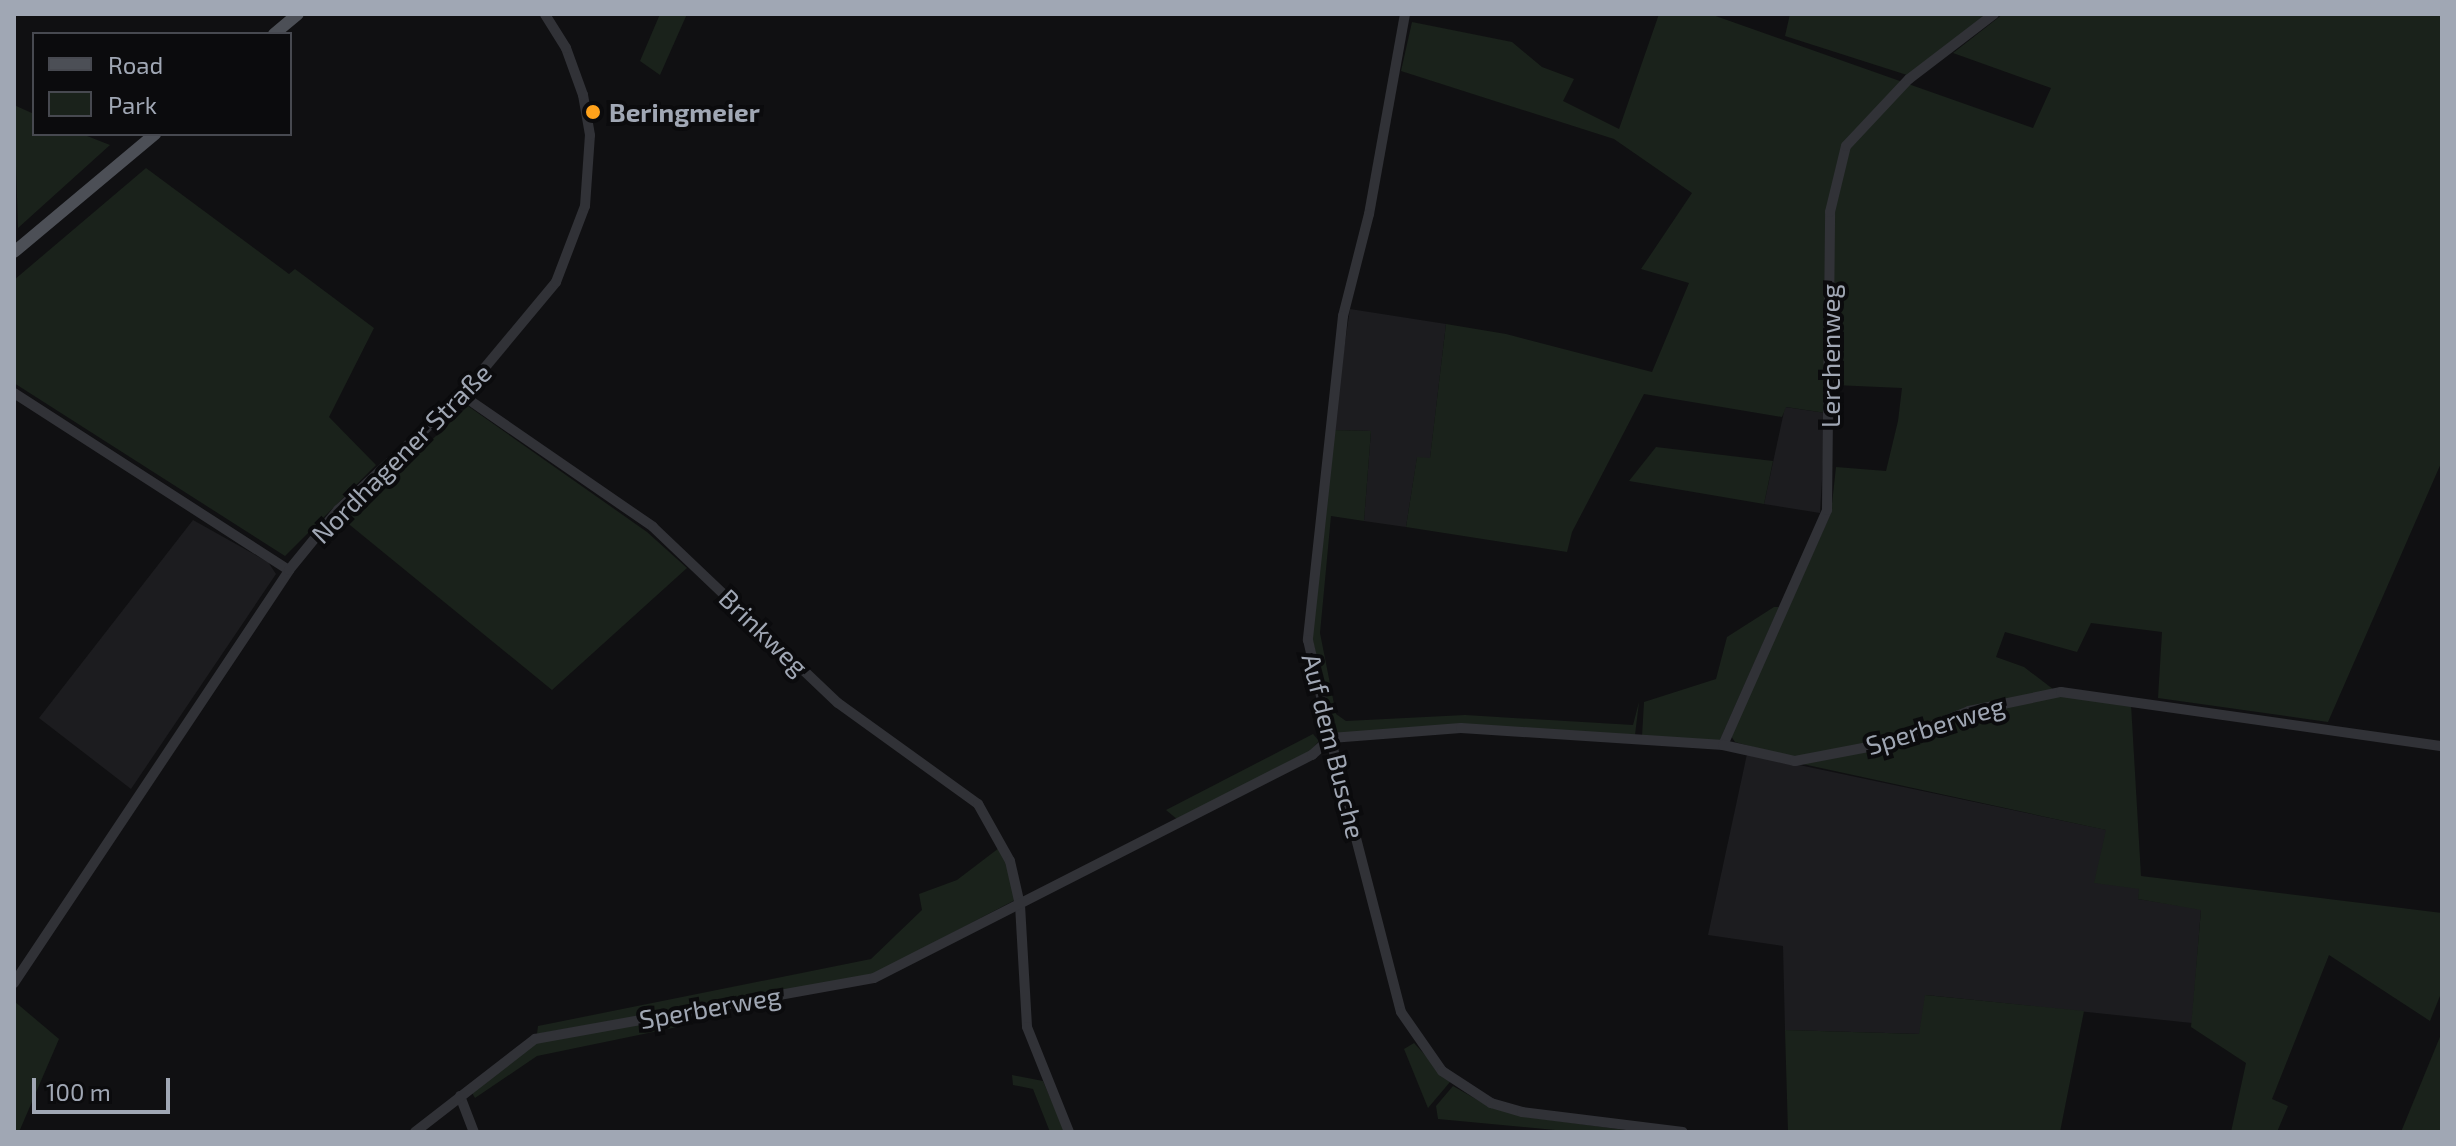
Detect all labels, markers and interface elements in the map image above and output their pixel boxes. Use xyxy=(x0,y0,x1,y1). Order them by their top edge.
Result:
legend xyxy=(32,32,292,136)
text: Road xyxy=(108,50,163,79)
text: Park xyxy=(108,90,157,119)
place label: Beringmeier xyxy=(609,96,760,128)
marker: Beringmeier xyxy=(584,103,602,121)
street label: Lerchenweg xyxy=(1814,284,1846,428)
street label: Nordhagener Straße xyxy=(304,356,498,550)
street label: Brinkweg xyxy=(713,582,815,682)
street label: Auf dem Busche xyxy=(1296,650,1372,842)
street label: Sperberweg xyxy=(1862,689,2008,761)
street label: Sperberweg xyxy=(637,979,783,1035)
scale bar xyxy=(36,1062,174,1112)
text: 100 m xyxy=(46,1077,111,1106)

